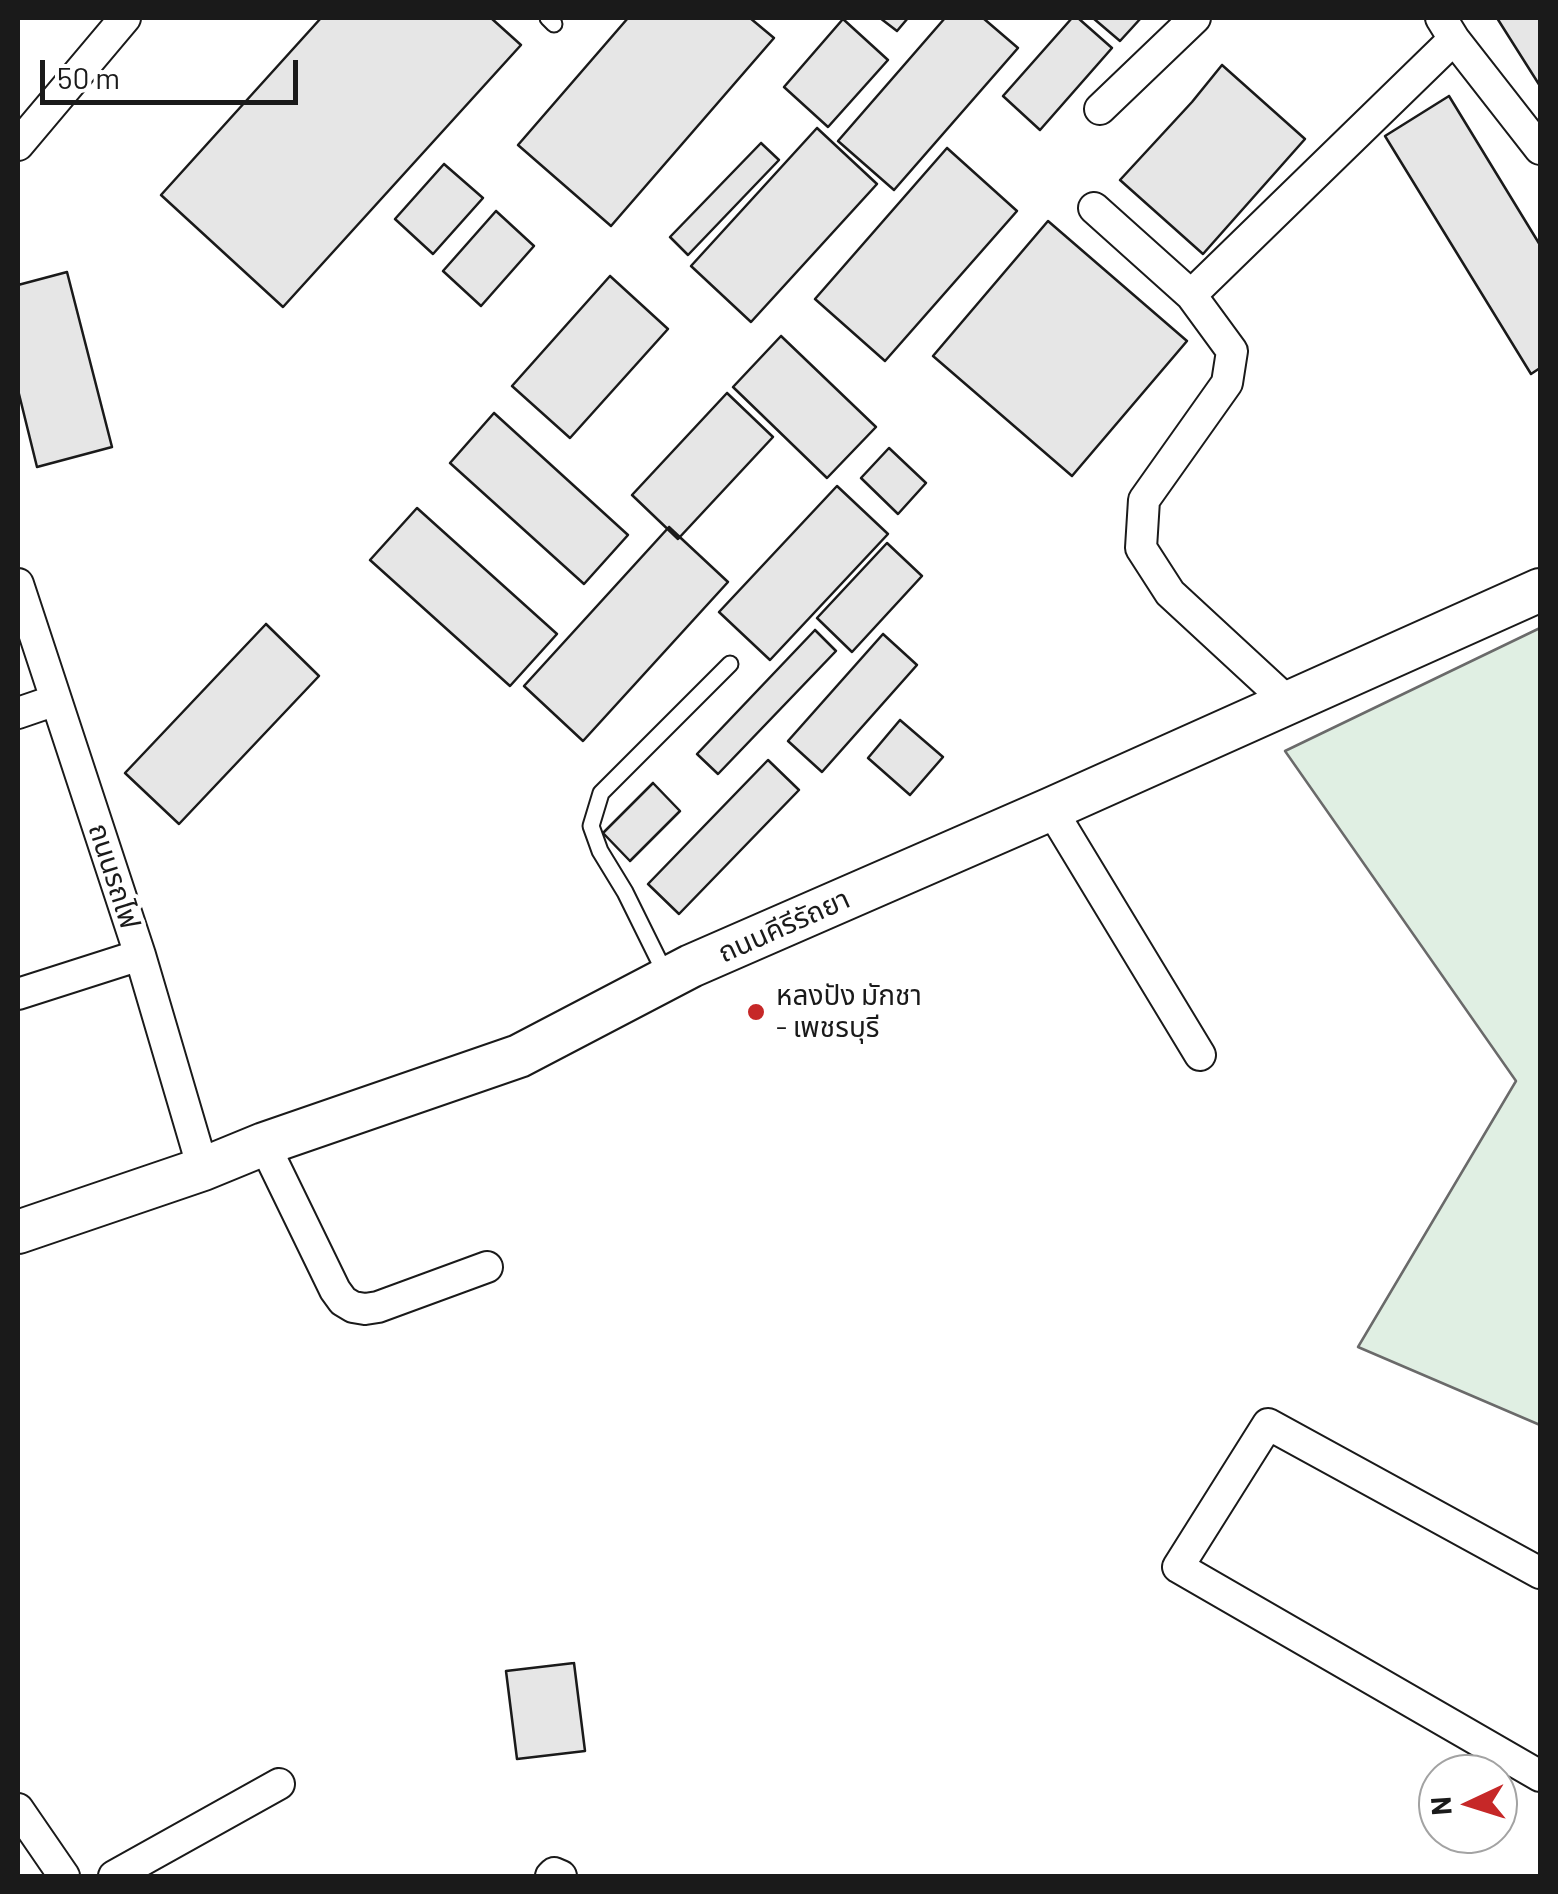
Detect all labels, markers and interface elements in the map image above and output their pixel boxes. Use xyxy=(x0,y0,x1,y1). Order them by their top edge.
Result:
scale bar xyxy=(45,40,302,102)
text: 50 m xyxy=(57,59,120,95)
street label: ถนนรถไฟ xyxy=(81,819,147,933)
street label: ถนนคีรีรัถยา xyxy=(713,882,855,970)
place label: หลงปัง มักชา - เพชรบุรี xyxy=(776,979,922,1045)
marker: หลงปัง มักชา - เพชรบุรี xyxy=(745,1001,767,1023)
north arrow xyxy=(1418,1754,1518,1854)
text: N xyxy=(1422,1795,1458,1816)

